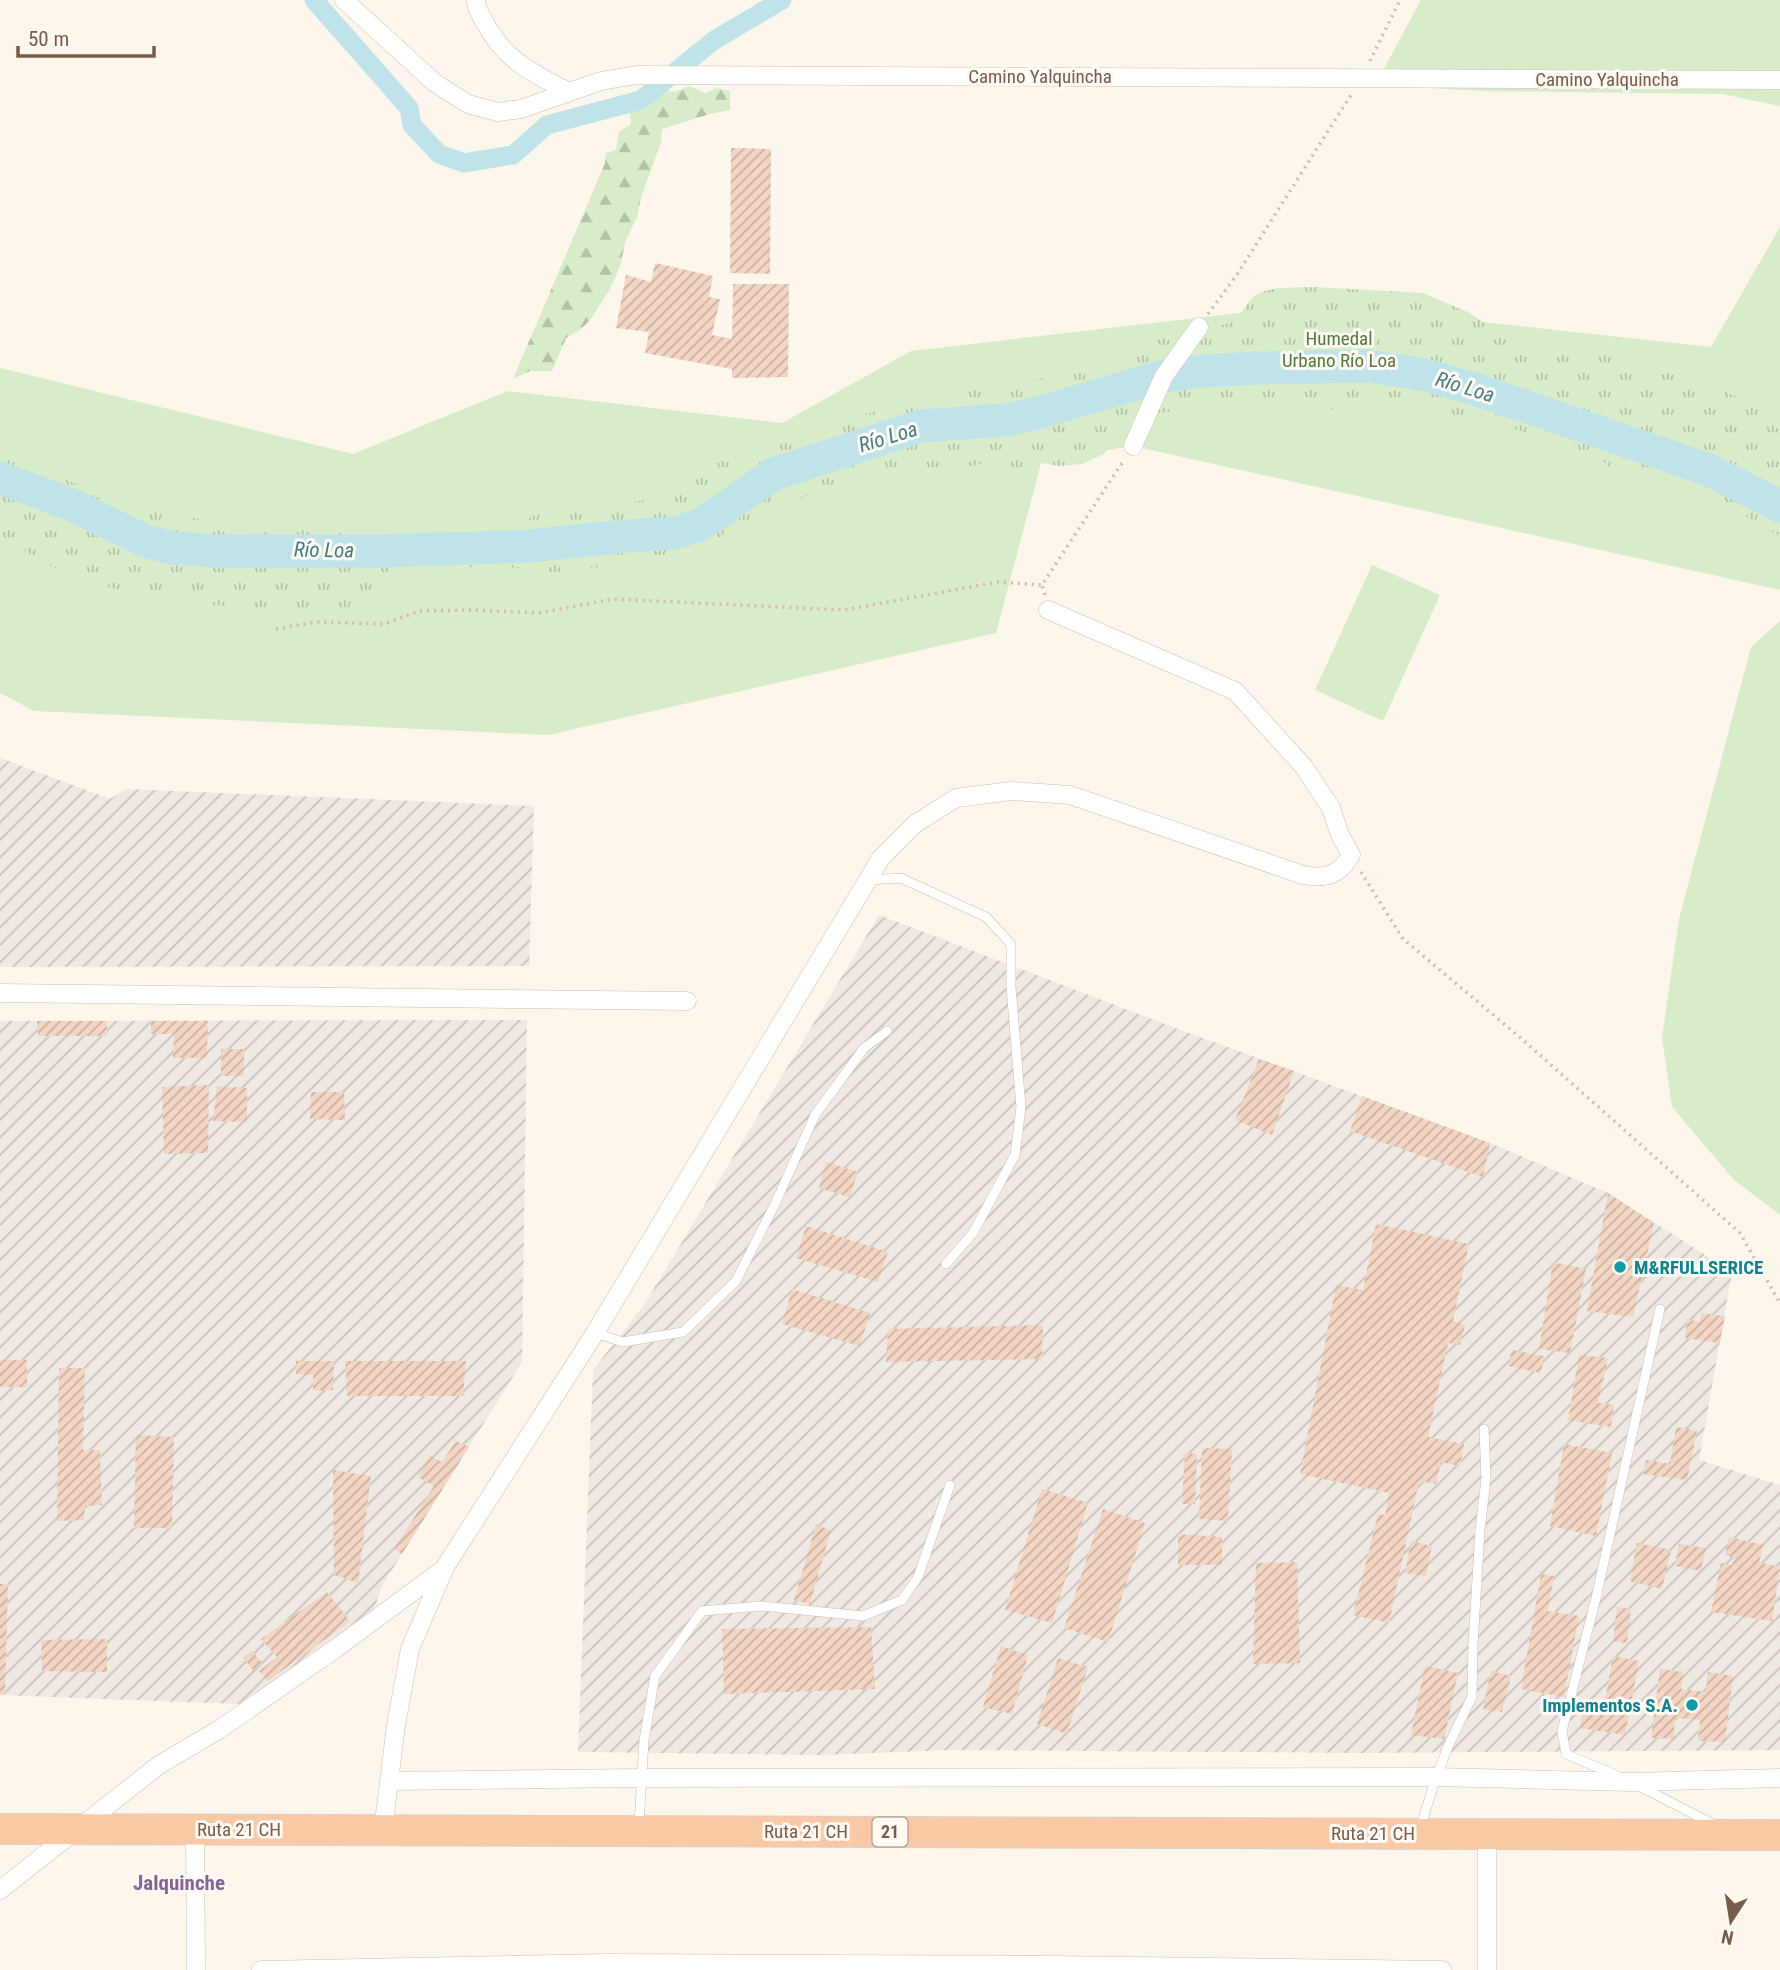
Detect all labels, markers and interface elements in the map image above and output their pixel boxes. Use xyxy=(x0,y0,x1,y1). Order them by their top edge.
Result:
scale bar xyxy=(18,14,154,58)
text: 50 m xyxy=(28,27,69,51)
street label: Camino Yalquincha xyxy=(968,65,1112,88)
street label: Camino Yalquincha xyxy=(1535,68,1679,91)
park label: Humedal Urbano Río Loa xyxy=(1282,327,1396,372)
water label: Río Loa xyxy=(1433,367,1497,407)
water label: Río Loa xyxy=(856,417,920,457)
water label: Río Loa xyxy=(294,537,354,563)
place label: M&RFULLSERICE xyxy=(1634,1256,1763,1279)
marker: M&RFULLSERICE xyxy=(1612,1259,1628,1275)
place label: Implementos S.A. xyxy=(1542,1694,1678,1717)
marker: Implementos S.A. xyxy=(1684,1697,1700,1713)
street label: Ruta 21 CH xyxy=(197,1818,281,1841)
road number: 21 xyxy=(872,1818,908,1846)
street label: Ruta 21 CH xyxy=(764,1820,848,1843)
street label: Ruta 21 CH xyxy=(1331,1822,1415,1845)
district label: Jalquinche xyxy=(133,1871,225,1895)
north arrow xyxy=(1696,1886,1766,1956)
text: N xyxy=(1719,1925,1736,1950)

